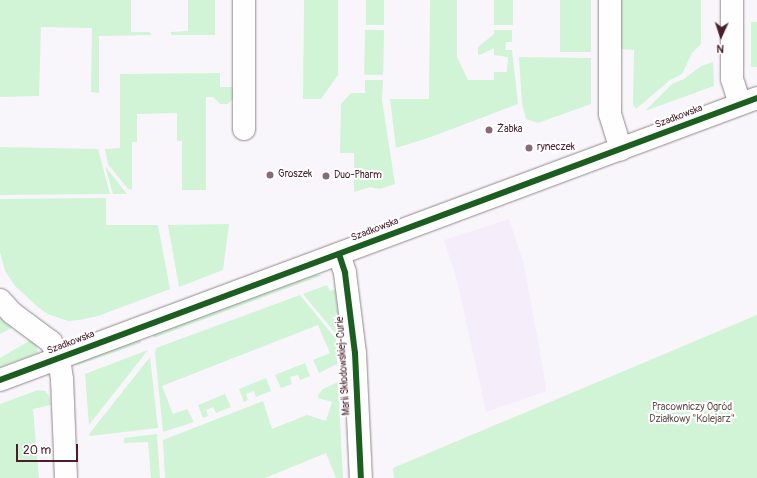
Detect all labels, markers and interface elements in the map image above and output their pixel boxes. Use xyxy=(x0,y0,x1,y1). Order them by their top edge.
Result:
north arrow xyxy=(701,16,741,56)
text: N xyxy=(716,42,724,55)
street label: Szadkowska xyxy=(653,102,705,132)
place label: Żabka xyxy=(497,124,522,136)
marker: Żabka xyxy=(484,125,494,135)
place label: ryneczek xyxy=(537,142,575,154)
marker: ryneczek xyxy=(524,143,534,153)
place label: Groszek xyxy=(278,169,312,181)
marker: Groszek xyxy=(265,170,275,180)
place label: Duo-Pharm xyxy=(334,170,382,182)
marker: Duo-Pharm xyxy=(321,171,331,181)
street label: Szadkowska xyxy=(349,215,401,245)
street label: Marii Skłodowskiej-Curie xyxy=(335,316,353,416)
street label: Szadkowska xyxy=(45,328,97,358)
park label: Pracowniczy Ogród Działkowy "Kolejarz" xyxy=(649,401,735,424)
scale bar xyxy=(18,436,80,462)
text: 20 m xyxy=(23,443,51,458)

